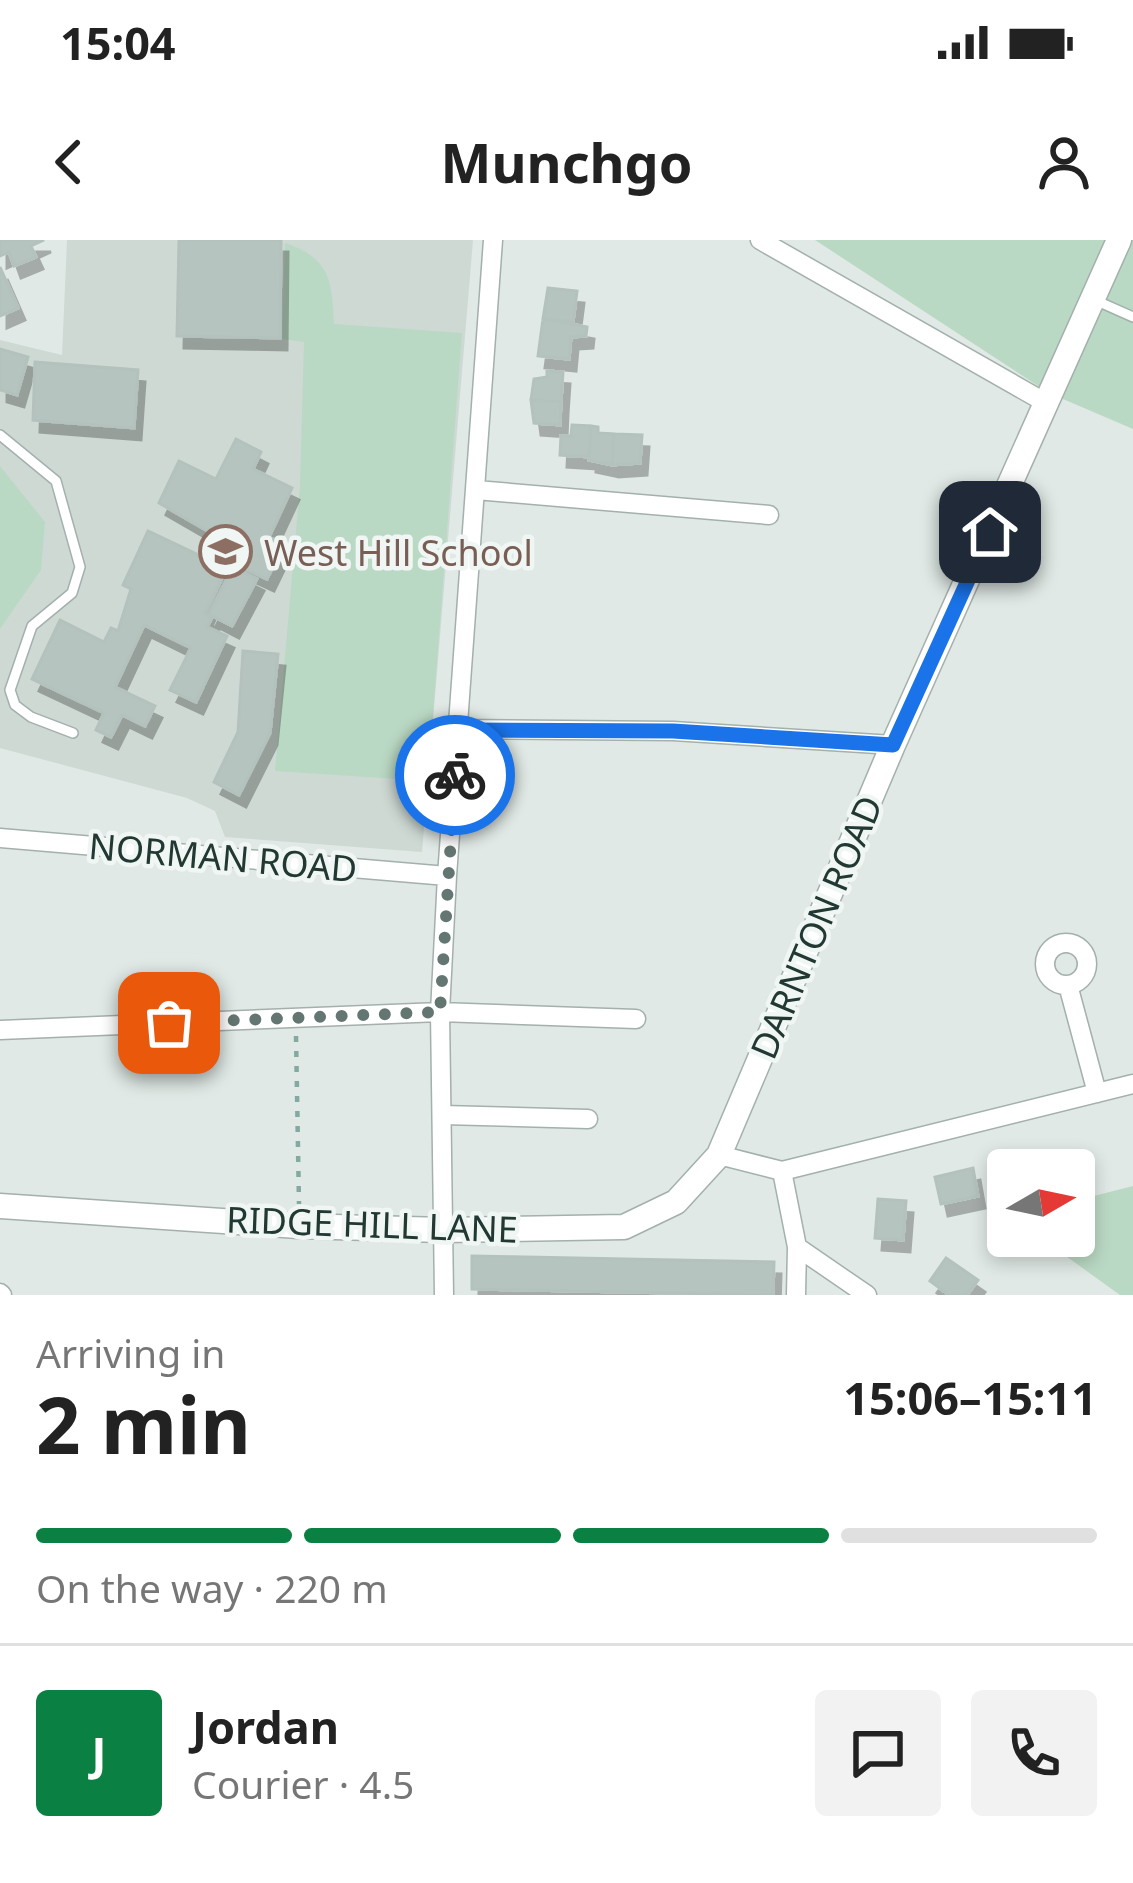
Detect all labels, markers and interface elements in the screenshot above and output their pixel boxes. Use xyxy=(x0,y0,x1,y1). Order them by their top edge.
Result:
text: 15:04 xyxy=(60,12,176,73)
text: Munchgo xyxy=(441,125,692,199)
icon: back xyxy=(36,129,102,195)
icon: person xyxy=(1031,129,1097,195)
pin xyxy=(939,481,1041,583)
icon: home xyxy=(957,499,1023,565)
school or university icon: West Hill School xyxy=(197,524,253,580)
place label: West Hill School xyxy=(264,528,533,577)
courier xyxy=(395,715,515,835)
icon: bike xyxy=(422,742,488,808)
street label: DARNTON ROAD xyxy=(738,788,894,1066)
street label: NORMAN ROAD xyxy=(87,821,359,893)
pin xyxy=(118,972,220,1074)
icon: bag xyxy=(136,990,202,1056)
north arrow xyxy=(987,1149,1095,1257)
map controls xyxy=(987,1149,1095,1257)
street label: RIDGE HILL LANE xyxy=(225,1194,519,1254)
text: Arriving in xyxy=(36,1326,225,1379)
text: 15:06–15:11 xyxy=(843,1367,1097,1428)
text: 2 min xyxy=(36,1371,251,1477)
text: On the way · 220 m xyxy=(36,1561,388,1614)
button: chat xyxy=(815,1690,941,1816)
button: phone xyxy=(971,1690,1097,1816)
text: Jordan xyxy=(192,1696,339,1757)
text: J xyxy=(92,1722,106,1783)
text: Courier · 4.5 xyxy=(192,1757,414,1810)

